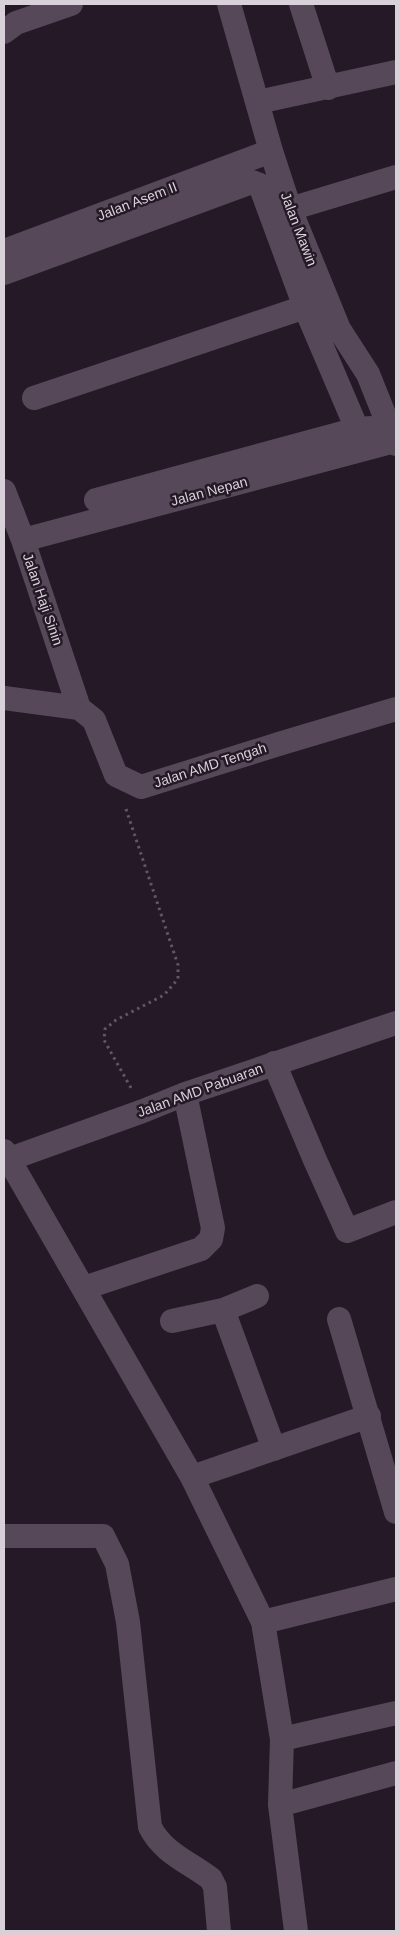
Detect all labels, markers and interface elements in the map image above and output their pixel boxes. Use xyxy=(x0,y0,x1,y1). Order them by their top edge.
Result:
street label: Jalan Asem II xyxy=(95,178,179,224)
street label: Jalan Mawin xyxy=(278,190,320,268)
street label: Jalan Nepan xyxy=(169,473,249,509)
street label: Jalan Haji Sinin xyxy=(20,551,66,647)
street label: Jalan AMD Tengah xyxy=(152,739,268,791)
street label: Jalan AMD Pabuaran xyxy=(135,1060,265,1120)

